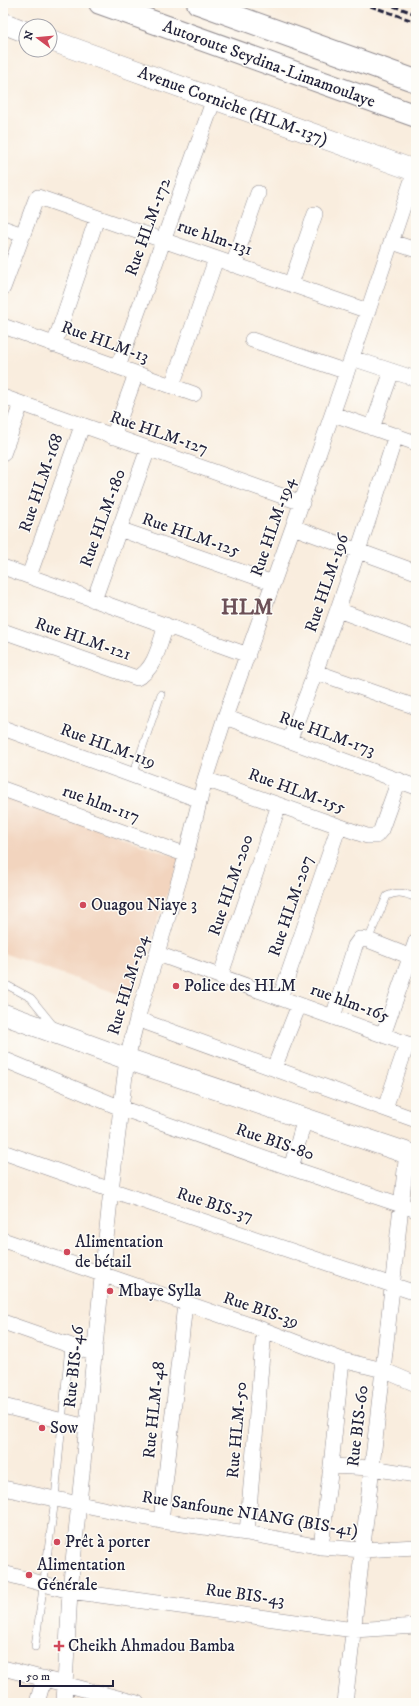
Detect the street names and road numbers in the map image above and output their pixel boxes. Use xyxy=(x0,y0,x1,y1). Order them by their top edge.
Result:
street label: Autoroute Seydina-Limamoulaye xyxy=(160,15,378,113)
street label: Avenue Corniche (HLM-137) xyxy=(135,61,331,151)
street label: Rue HLM-172 xyxy=(120,174,176,279)
street label: rue hlm-131 xyxy=(175,215,255,261)
street label: Rue HLM-13 xyxy=(58,316,152,368)
street label: Rue HLM-127 xyxy=(107,406,211,460)
street label: Rue HLM-168 xyxy=(14,431,68,535)
street label: Rue HLM-180 xyxy=(75,466,131,570)
street label: Rue HLM-194 xyxy=(246,473,301,580)
street label: Rue HLM-125 xyxy=(139,508,243,562)
street label: Rue HLM-196 xyxy=(300,530,354,635)
street label: Rue HLM-121 xyxy=(32,612,134,666)
street label: Rue HLM-173 xyxy=(276,706,378,762)
street label: Rue HLM-119 xyxy=(57,719,159,773)
street label: Rue HLM-155 xyxy=(245,763,349,819)
street label: rue hlm-117 xyxy=(59,780,143,828)
street label: Rue HLM-200 xyxy=(203,831,259,939)
street label: Rue HLM-207 xyxy=(263,852,319,960)
street label: Rue HLM-194 xyxy=(102,931,154,1038)
street label: rue hlm-165 xyxy=(308,979,393,1028)
street label: Rue BIS-80 xyxy=(233,1118,317,1166)
street label: Rue BIS-37 xyxy=(174,1182,256,1228)
street label: Rue BIS-39 xyxy=(220,1287,302,1333)
street label: Rue BIS-46 xyxy=(59,1324,89,1409)
street label: Rue HLM-48 xyxy=(138,1360,170,1460)
street label: Rue HLM-50 xyxy=(222,1381,252,1479)
street label: Rue BIS-60 xyxy=(342,1384,374,1468)
street label: Rue Sanfoune NIANG (BIS-41) xyxy=(140,1486,360,1542)
street label: Rue BIS-43 xyxy=(204,1579,286,1611)

